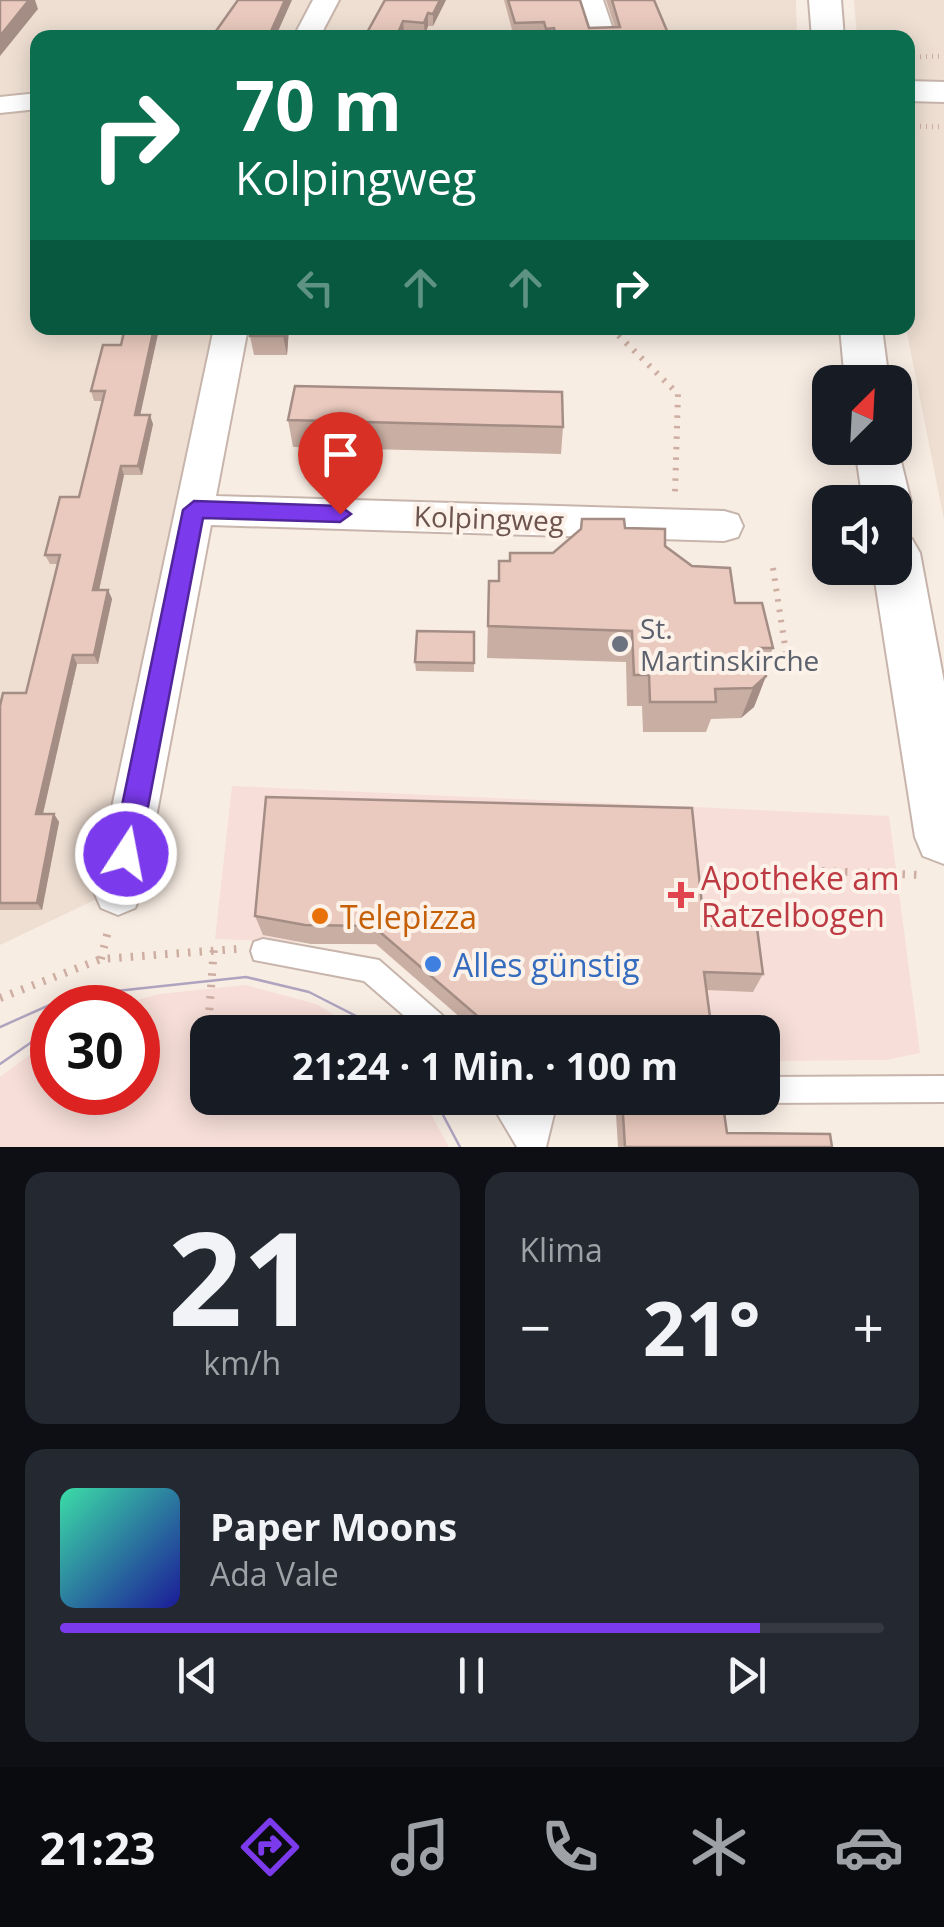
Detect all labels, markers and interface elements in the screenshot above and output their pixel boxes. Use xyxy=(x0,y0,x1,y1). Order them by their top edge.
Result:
text: 70 m xyxy=(235,56,402,152)
icon: right xyxy=(70,70,200,200)
text: Kolpingweg xyxy=(235,147,476,208)
icon: left xyxy=(288,260,343,315)
icon: ahead xyxy=(393,260,448,315)
icon: ahead xyxy=(498,260,553,315)
icon: right xyxy=(603,260,658,315)
north arrow xyxy=(812,365,912,465)
map controls xyxy=(812,365,912,585)
pin xyxy=(298,412,383,515)
icon: arrive xyxy=(313,427,368,482)
button: sound xyxy=(812,485,912,585)
street label: Kolpingweg xyxy=(413,496,565,540)
place label: St. Martinskirche xyxy=(640,609,819,679)
marker: St. Martinskirche xyxy=(609,633,631,655)
position arrow xyxy=(74,802,178,906)
place label: Apotheke am Ratzelbogen xyxy=(701,856,900,936)
marker: Apotheke am Ratzelbogen xyxy=(670,884,692,906)
place label: Telepizza xyxy=(340,895,477,938)
marker: Telepizza xyxy=(309,905,331,927)
place label: Alles günstig xyxy=(453,943,640,986)
marker: Alles günstig xyxy=(422,953,444,975)
speed limit sign: 30 xyxy=(30,985,160,1115)
text: 21:24 · 1 Min. · 100 m xyxy=(292,1039,678,1091)
text: 21 xyxy=(168,1187,317,1364)
text: Klima xyxy=(520,1228,603,1271)
text: 21° xyxy=(643,1276,761,1378)
text: − xyxy=(520,1289,551,1364)
text: + xyxy=(853,1289,884,1364)
text: km/h xyxy=(203,1341,281,1384)
text: Paper Moons xyxy=(210,1500,457,1552)
text: Ada Vale xyxy=(210,1552,339,1595)
icon: previous xyxy=(170,1648,225,1703)
icon: pause xyxy=(444,1648,499,1703)
icon: next xyxy=(719,1648,774,1703)
icon: directions xyxy=(235,1812,305,1882)
icon: music xyxy=(385,1812,455,1882)
icon: phone xyxy=(535,1812,605,1882)
icon: climate xyxy=(684,1812,754,1882)
icon: car xyxy=(834,1812,904,1882)
text: 21:23 xyxy=(40,1817,156,1878)

